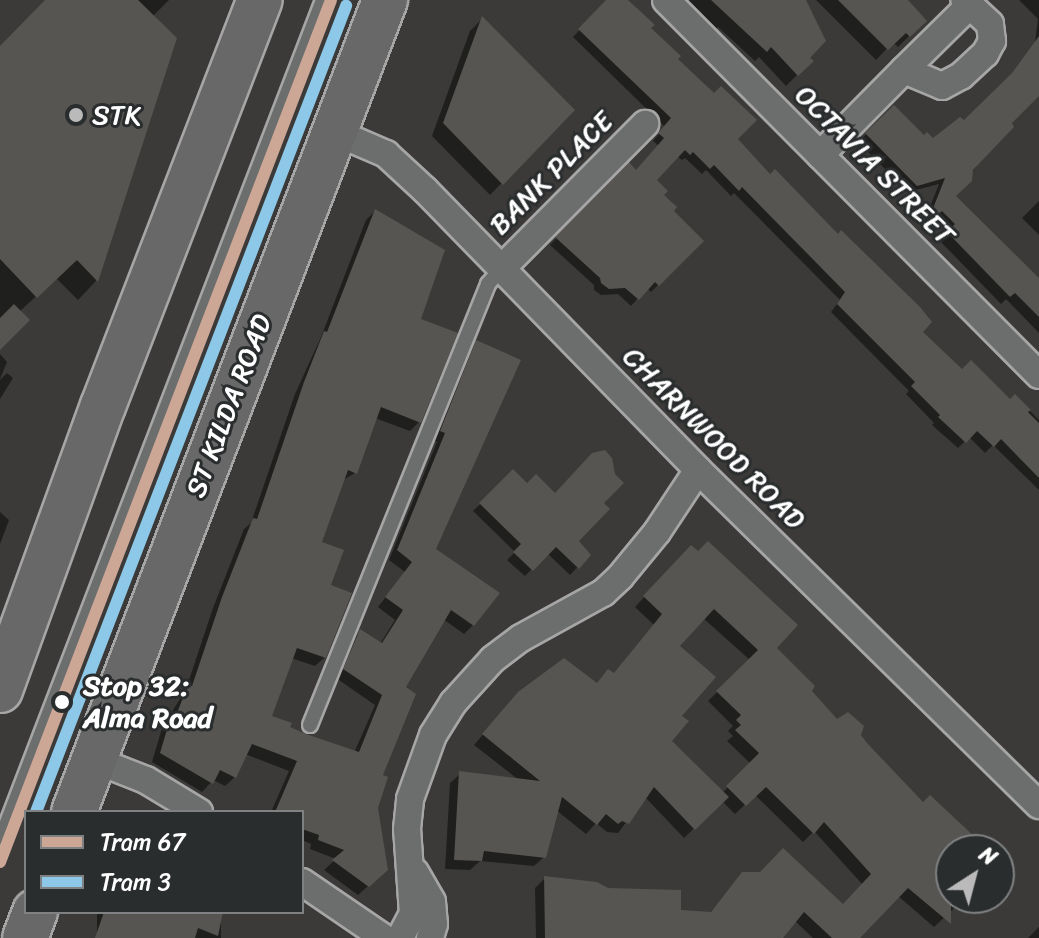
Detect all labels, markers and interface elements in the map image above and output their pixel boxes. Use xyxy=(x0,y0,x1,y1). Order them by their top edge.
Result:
street label: OCTAVIA STREET xyxy=(788,78,962,252)
place label: STK xyxy=(92,98,141,132)
street label: BANK PLACE xyxy=(482,104,620,242)
marker: STK xyxy=(67,106,85,124)
street label: ST KILDA ROAD xyxy=(179,310,279,502)
street label: CHARNWOOD ROAD xyxy=(616,340,812,536)
place label: Stop 32: Alma Road xyxy=(83,669,212,735)
marker: Stop 32: Alma Road xyxy=(48,688,76,716)
legend xyxy=(24,810,304,914)
text: Tram 67 xyxy=(100,821,185,863)
north arrow xyxy=(935,834,1015,914)
text: N xyxy=(971,836,1006,876)
text: Tram 3 xyxy=(100,861,171,903)

